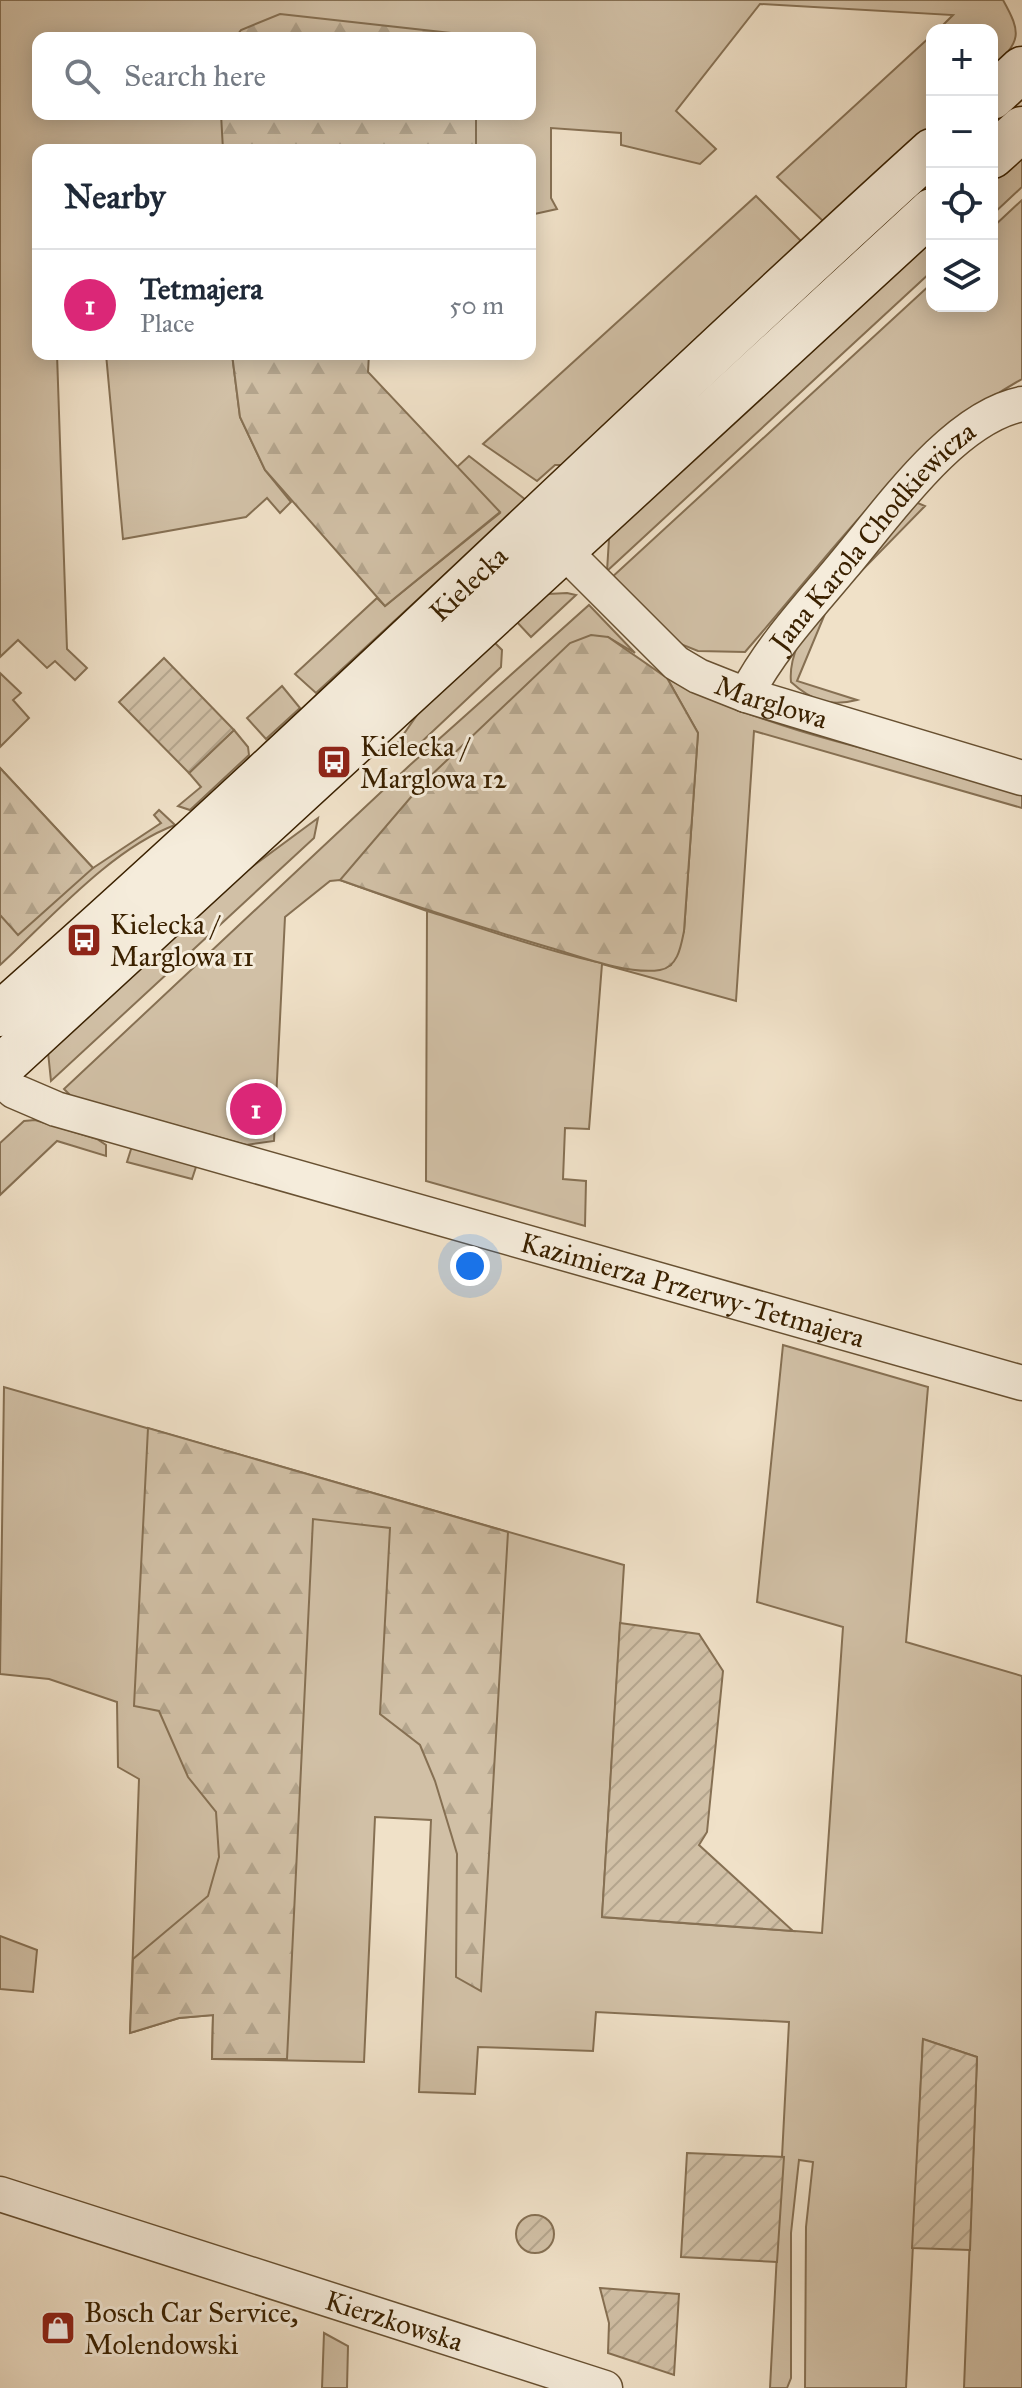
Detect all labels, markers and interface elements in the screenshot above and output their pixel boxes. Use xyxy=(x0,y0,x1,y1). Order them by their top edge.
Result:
map controls xyxy=(926,24,998,312)
button: + xyxy=(926,24,998,96)
search box xyxy=(32,32,536,120)
icon: search xyxy=(60,54,104,98)
text: Search here xyxy=(124,58,266,94)
button: − xyxy=(926,96,998,168)
button: locate xyxy=(926,168,998,240)
text: Nearby xyxy=(64,176,166,217)
button: layers xyxy=(926,240,998,312)
text: Tetmajera xyxy=(140,271,263,307)
text: 1 xyxy=(85,289,95,321)
text: 50 m xyxy=(449,289,504,321)
text: Place xyxy=(140,307,195,339)
street label: Jana Karola Chodkiewicza xyxy=(760,413,982,660)
street label: Kielecka xyxy=(422,538,515,629)
street label: Marglowa xyxy=(710,667,832,736)
place label: Kielecka / Marglowa 12 xyxy=(360,729,507,796)
bus stop icon: Kielecka / Marglowa 12 xyxy=(315,743,353,781)
place label: Kielecka / Marglowa 11 xyxy=(110,907,254,974)
bus stop icon: Kielecka / Marglowa 11 xyxy=(65,921,103,959)
pin: 1 xyxy=(230,1079,282,1139)
street label: Kazimierza Przerwy-Tetmajera xyxy=(517,1224,869,1355)
your location xyxy=(450,1246,490,1286)
street label: Kierzkowska xyxy=(321,2282,468,2359)
place label: Bosch Car Service, Molendowski xyxy=(84,2295,298,2362)
shop icon: Bosch Car Service, Molendowski xyxy=(39,2309,77,2347)

